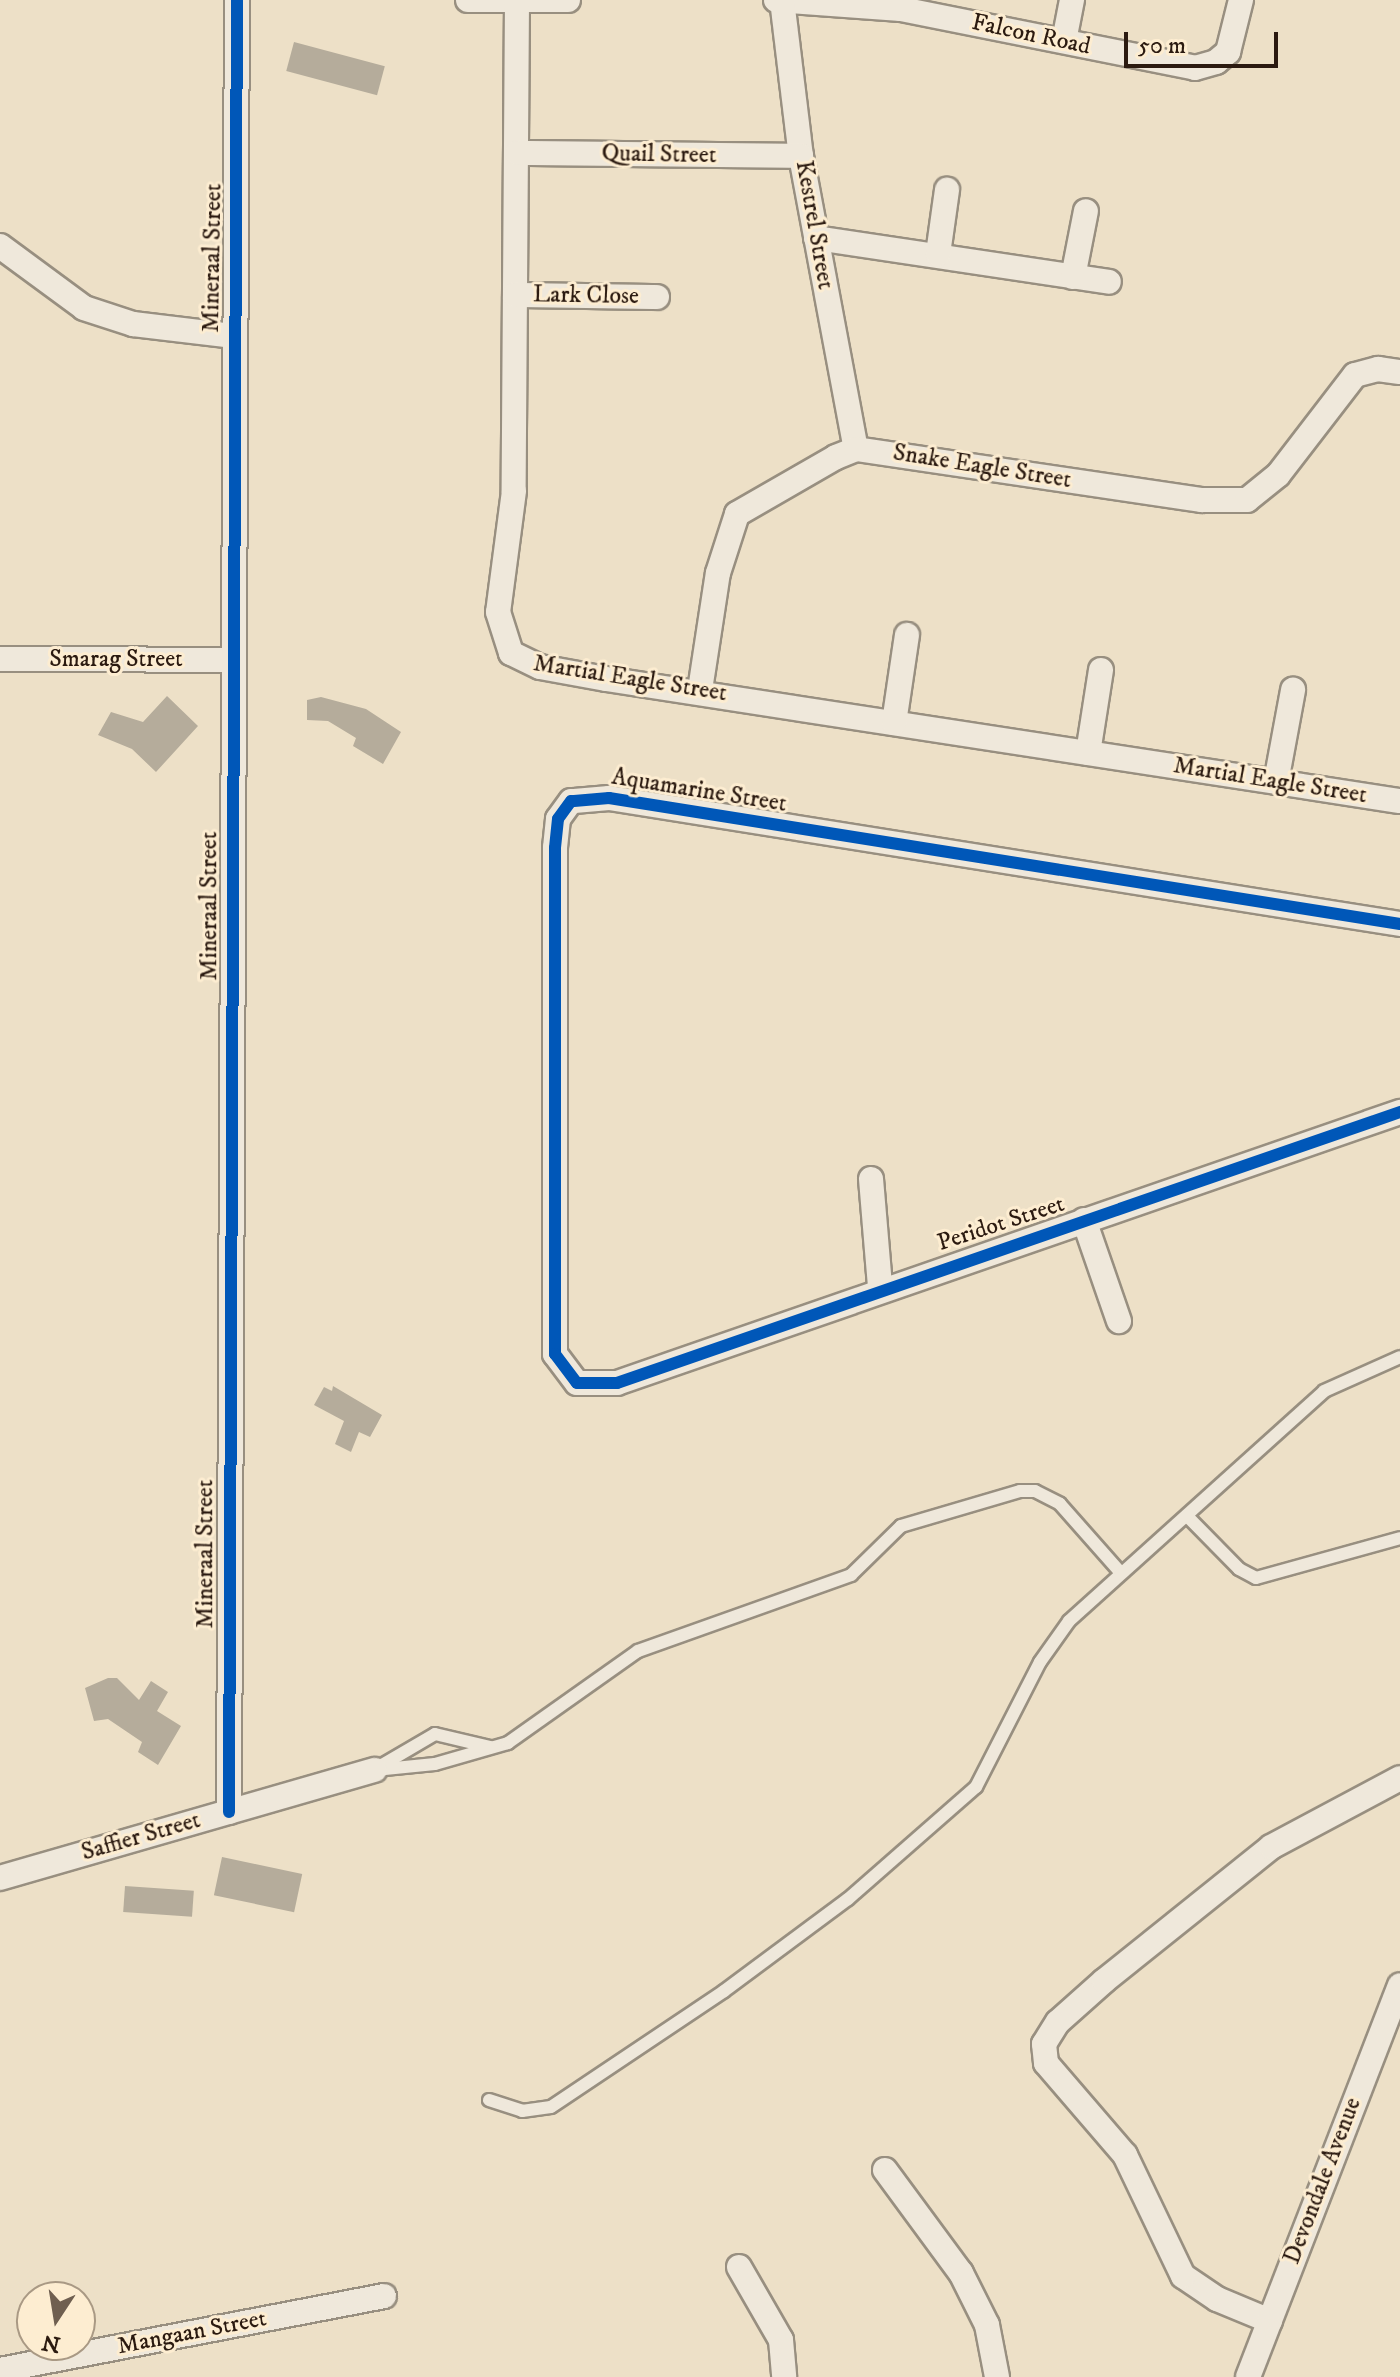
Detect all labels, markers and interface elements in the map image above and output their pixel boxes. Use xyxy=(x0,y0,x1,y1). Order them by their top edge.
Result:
street label: Falcon Road xyxy=(969,8,1093,62)
scale bar xyxy=(1128,16,1282,66)
text: 50 m xyxy=(1138,31,1186,61)
street label: Quail Street xyxy=(601,140,717,170)
street label: Kestrel Street xyxy=(789,158,839,292)
street label: Mineraal Street xyxy=(197,183,229,333)
street label: Lark Close xyxy=(533,281,639,311)
street label: Snake Eagle Street xyxy=(891,439,1073,495)
street label: Smarag Street xyxy=(49,646,183,674)
street label: Martial Eagle Street xyxy=(531,649,729,709)
street label: Martial Eagle Street xyxy=(1171,751,1369,811)
street label: Aquamarine Street xyxy=(610,763,788,819)
street label: Mineraal Street xyxy=(196,832,224,980)
street label: Peridot Street xyxy=(934,1190,1068,1258)
street label: Mineraal Street xyxy=(192,1480,220,1628)
street label: Saffier Street xyxy=(78,1806,204,1868)
street label: Devondale Avenue xyxy=(1278,2094,1368,2268)
north arrow xyxy=(16,2281,96,2361)
street label: Mangaan Street xyxy=(115,2304,269,2362)
text: N xyxy=(40,2328,63,2358)

